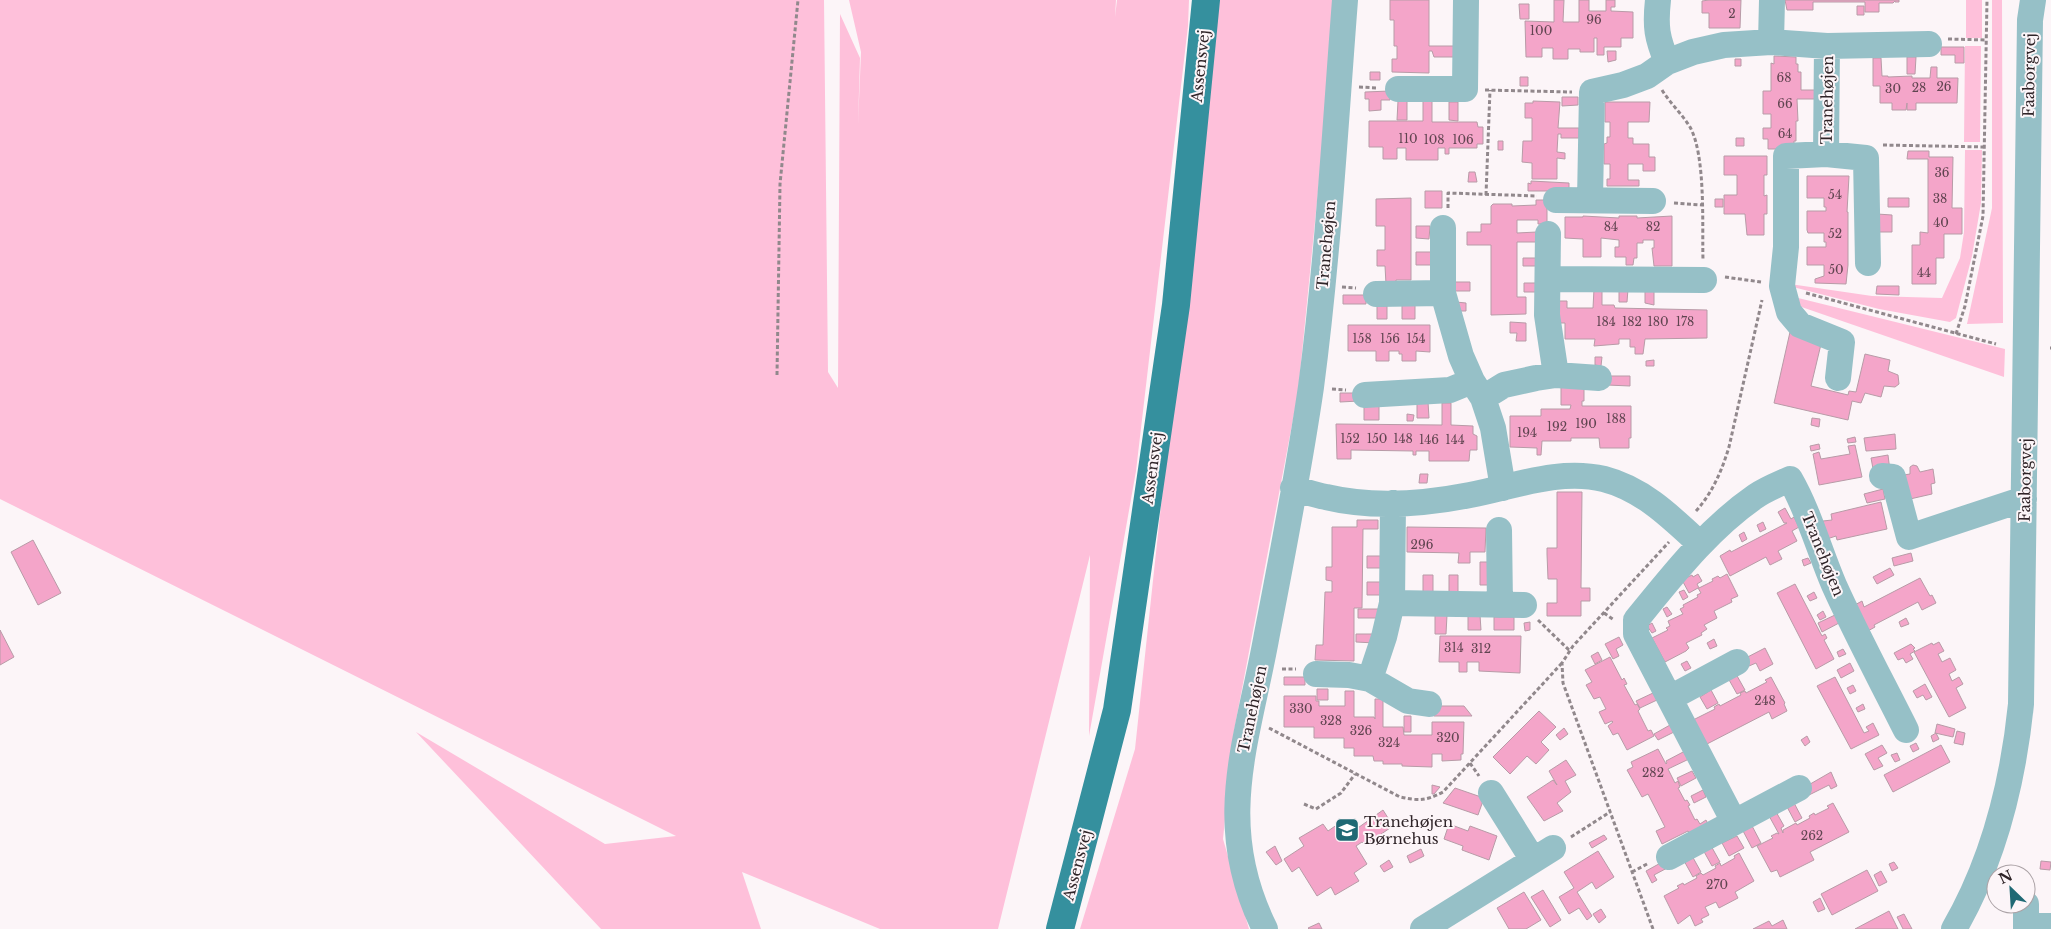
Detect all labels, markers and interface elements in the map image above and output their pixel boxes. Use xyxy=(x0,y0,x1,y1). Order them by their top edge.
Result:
house number: 2 xyxy=(1728,6,1736,21)
house number: 96 xyxy=(1586,12,1602,27)
house number: 100 xyxy=(1530,23,1552,38)
street label: Assensvej xyxy=(1187,29,1213,104)
street label: Faaborgvej xyxy=(2019,33,2039,117)
street label: Tranehøjen xyxy=(1817,55,1837,145)
house number: 68 xyxy=(1777,70,1792,85)
house number: 26 xyxy=(1936,79,1952,94)
house number: 28 xyxy=(1912,80,1926,95)
house number: 30 xyxy=(1885,81,1901,96)
house number: 66 xyxy=(1777,96,1793,111)
house number: 64 xyxy=(1778,126,1792,141)
house number: 110 xyxy=(1398,131,1418,146)
house number: 108 xyxy=(1423,132,1445,147)
house number: 106 xyxy=(1452,132,1474,147)
house number: 36 xyxy=(1934,165,1950,180)
house number: 54 xyxy=(1828,187,1842,202)
house number: 38 xyxy=(1933,191,1947,206)
street label: Tranehøjen xyxy=(1313,200,1339,290)
house number: 40 xyxy=(1933,215,1949,230)
house number: 84 xyxy=(1604,219,1618,234)
house number: 82 xyxy=(1646,219,1660,234)
house number: 52 xyxy=(1828,226,1842,241)
house number: 50 xyxy=(1828,262,1844,277)
house number: 44 xyxy=(1917,265,1931,280)
house number: 184 xyxy=(1596,314,1616,329)
house number: 182 xyxy=(1622,314,1642,329)
house number: 180 xyxy=(1647,314,1669,329)
house number: 178 xyxy=(1676,314,1694,329)
house number: 158 xyxy=(1352,331,1372,346)
house number: 156 xyxy=(1380,331,1400,346)
house number: 154 xyxy=(1406,331,1426,346)
house number: 188 xyxy=(1606,411,1626,426)
house number: 190 xyxy=(1575,416,1597,431)
house number: 192 xyxy=(1547,419,1567,434)
house number: 194 xyxy=(1517,425,1537,440)
street label: Assensvej xyxy=(1137,431,1166,506)
house number: 152 xyxy=(1340,431,1360,446)
house number: 150 xyxy=(1367,431,1387,446)
house number: 148 xyxy=(1393,431,1413,446)
house number: 146 xyxy=(1419,432,1439,447)
house number: 144 xyxy=(1445,432,1465,447)
street label: Faaborgvej xyxy=(2015,438,2035,522)
street label: Tranehøjen xyxy=(1798,509,1848,599)
house number: 296 xyxy=(1411,537,1434,552)
house number: 314 xyxy=(1444,640,1464,655)
house number: 312 xyxy=(1471,641,1491,656)
street label: Tranehøjen xyxy=(1233,664,1271,754)
house number: 248 xyxy=(1754,693,1776,708)
house number: 330 xyxy=(1289,701,1313,716)
house number: 328 xyxy=(1320,713,1342,728)
house number: 326 xyxy=(1350,723,1373,738)
house number: 320 xyxy=(1436,730,1460,745)
house number: 324 xyxy=(1378,735,1400,750)
house number: 282 xyxy=(1642,765,1664,780)
place label: Tranehøjen Børnehus xyxy=(1364,812,1453,848)
school or university icon: Tranehøjen Børnehus xyxy=(1334,817,1360,843)
street label: Assensvej xyxy=(1058,827,1096,904)
house number: 262 xyxy=(1801,828,1823,843)
north arrow xyxy=(1986,864,2036,914)
text: N xyxy=(1996,866,2015,888)
house number: 270 xyxy=(1706,877,1728,892)

